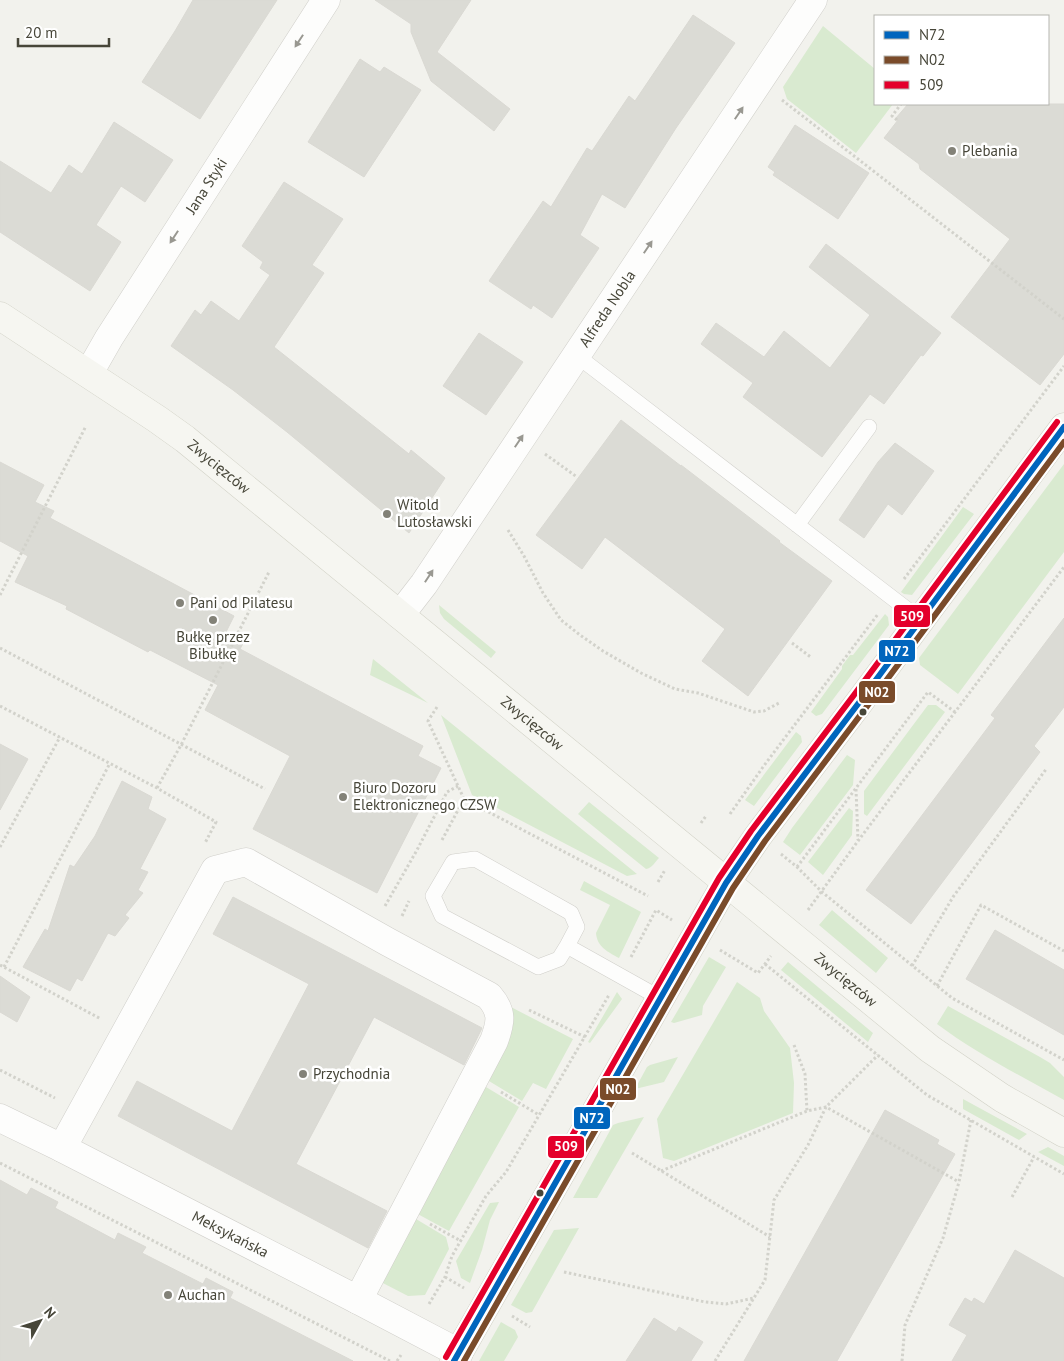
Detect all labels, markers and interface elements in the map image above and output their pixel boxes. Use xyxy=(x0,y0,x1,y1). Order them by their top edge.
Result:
scale bar xyxy=(18,15,109,47)
legend xyxy=(874,15,1049,105)
text: 20 m xyxy=(25,23,58,42)
text: N72 xyxy=(919,25,945,44)
one-way arrow xyxy=(295,34,304,48)
text: N02 xyxy=(919,50,945,69)
text: 509 xyxy=(919,75,944,94)
one-way arrow xyxy=(734,106,744,119)
place label: Plebania xyxy=(962,141,1018,160)
marker: Plebania xyxy=(946,145,958,157)
street label: Jana Styki xyxy=(181,154,231,218)
one-way arrow xyxy=(169,230,179,243)
one-way arrow xyxy=(643,241,653,254)
street label: Alfreda Nobla xyxy=(575,266,639,350)
one-way arrow xyxy=(514,434,524,448)
street label: Zwycięzców xyxy=(184,435,255,498)
place label: Witold Lutosławski xyxy=(397,495,472,531)
marker: Witold Lutosławski xyxy=(381,508,393,520)
one-way arrow xyxy=(425,570,434,583)
place label: Pani od Pilatesu xyxy=(190,593,293,612)
marker: Pani od Pilatesu xyxy=(174,597,186,609)
line badge: 509 xyxy=(893,604,931,628)
text: 509 xyxy=(900,607,924,625)
marker: Bułkę przez Bibułkę xyxy=(207,614,219,626)
place label: Bułkę przez Bibułkę xyxy=(176,627,250,663)
line badge: N72 xyxy=(878,639,916,663)
text: N72 xyxy=(884,642,910,660)
line badge: N02 xyxy=(858,680,896,704)
text: N02 xyxy=(864,683,890,701)
street label: Zwycięzców xyxy=(497,692,568,754)
unlabelled marker xyxy=(858,707,868,717)
place label: Biuro Dozoru Elektronicznego CZSW xyxy=(353,778,497,814)
marker: Biuro Dozoru Elektronicznego CZSW xyxy=(337,791,349,803)
street label: Zwycięzców xyxy=(811,948,881,1011)
place label: Przychodnia xyxy=(313,1064,390,1083)
marker: Przychodnia xyxy=(297,1068,309,1080)
line badge: N02 xyxy=(599,1077,637,1101)
text: N02 xyxy=(605,1080,631,1098)
line badge: N72 xyxy=(573,1106,611,1130)
text: N72 xyxy=(579,1109,605,1127)
line badge: 509 xyxy=(547,1135,585,1159)
text: 509 xyxy=(554,1137,578,1155)
unlabelled marker xyxy=(535,1188,545,1198)
street label: Meksykańska xyxy=(189,1206,272,1262)
place label: Auchan xyxy=(178,1285,225,1304)
marker: Auchan xyxy=(162,1289,174,1301)
north arrow xyxy=(15,1296,65,1346)
text: N xyxy=(40,1303,60,1322)

